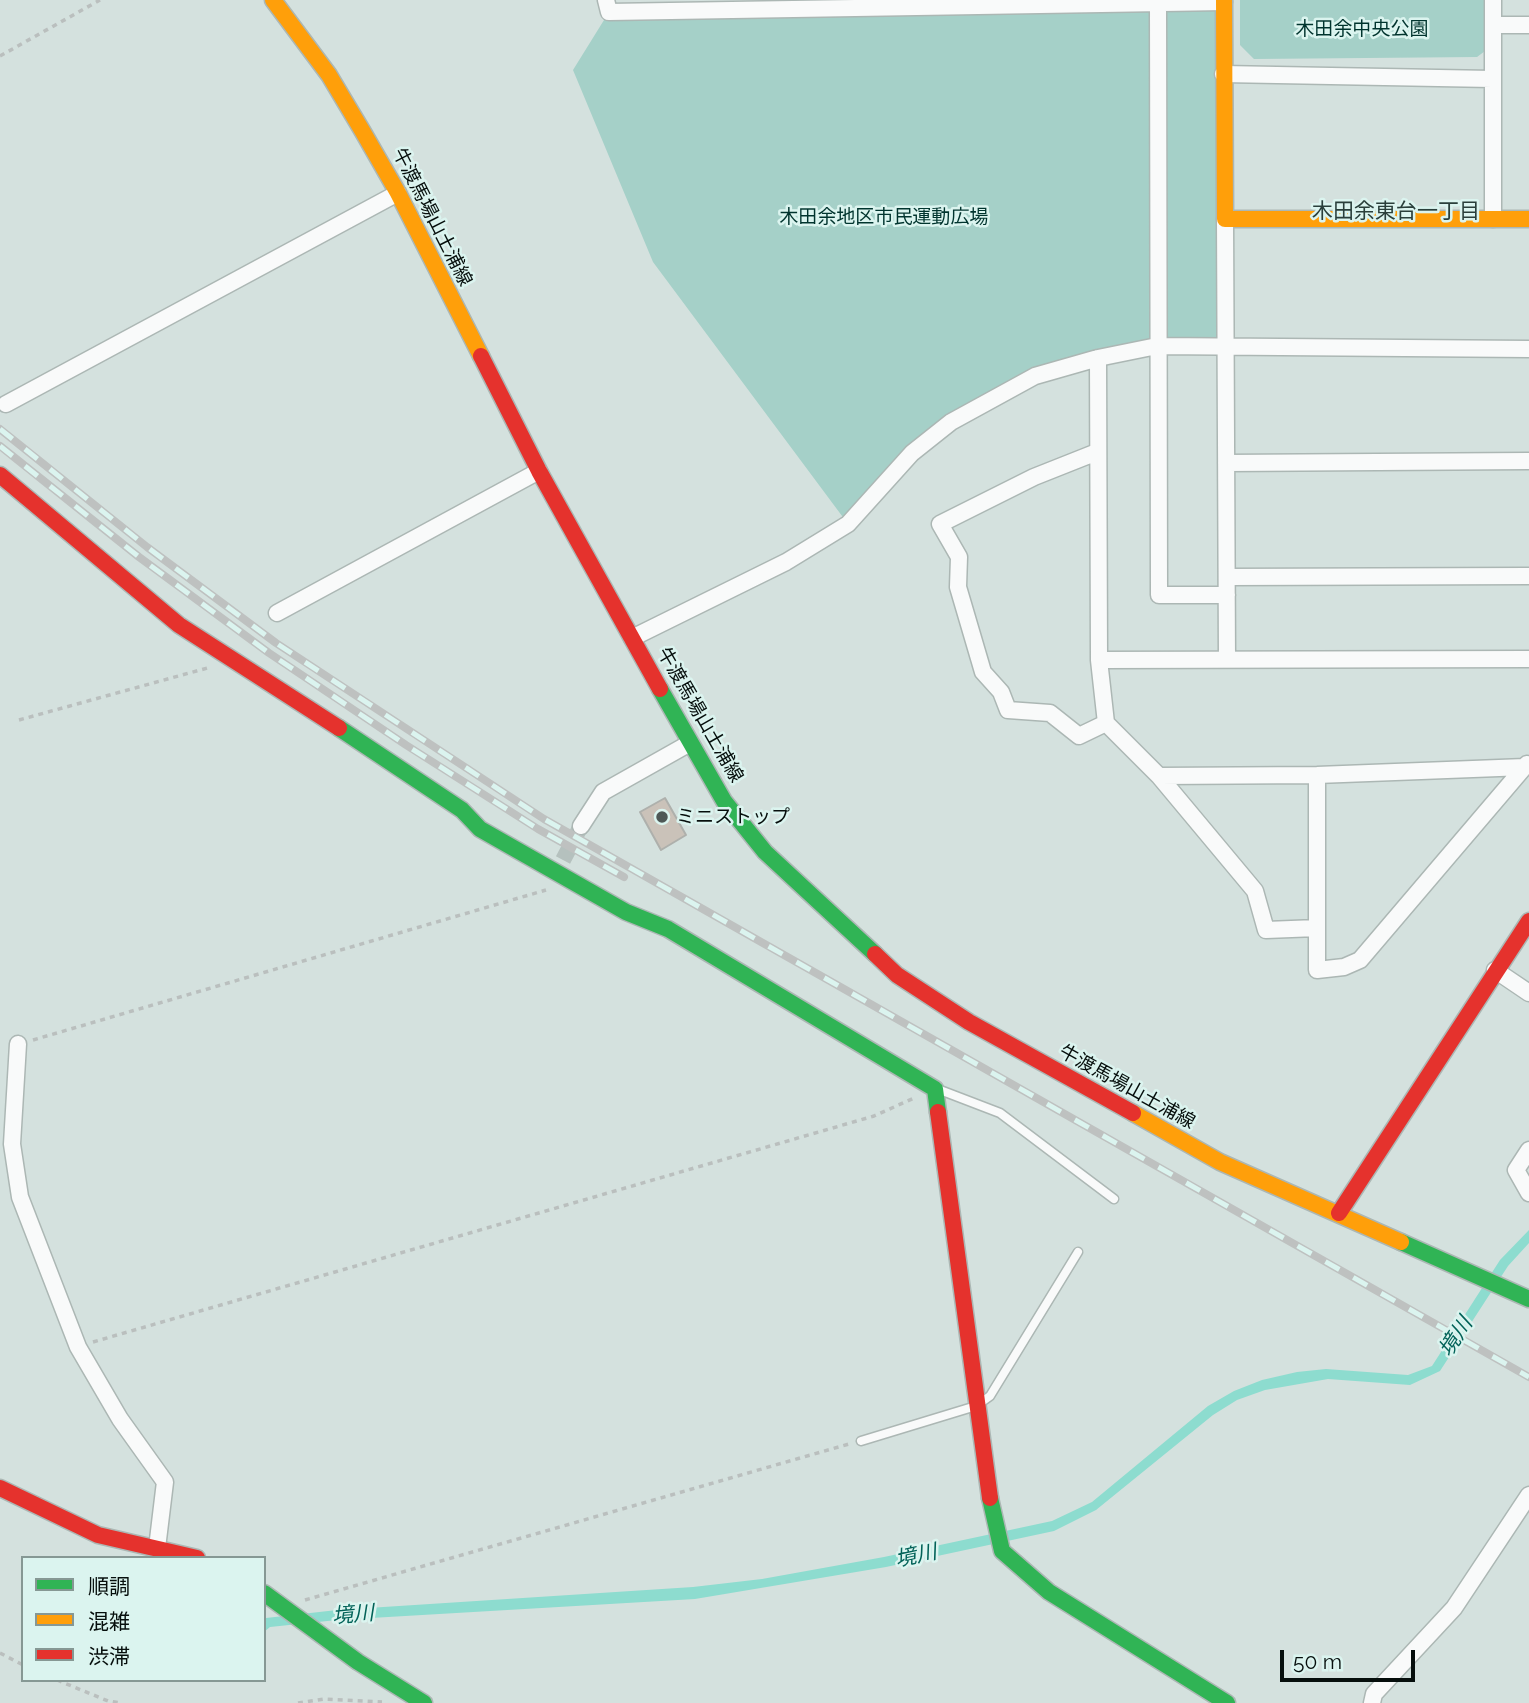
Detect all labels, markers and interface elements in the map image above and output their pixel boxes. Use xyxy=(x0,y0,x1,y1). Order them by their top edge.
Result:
park label: 木田余中央公園 xyxy=(1296,18,1428,40)
street label: 牛渡馬場山土浦線 xyxy=(387,144,477,290)
district label: 木田余東台一丁目 xyxy=(1312,199,1480,225)
park label: 木田余地区市民運動広場 xyxy=(780,206,988,228)
street label: 牛渡馬場山土浦線 xyxy=(652,643,748,787)
place label: ミニストップ xyxy=(676,806,790,828)
marker: ミニストップ xyxy=(654,809,670,825)
street label: 牛渡馬場山土浦線 xyxy=(1055,1040,1199,1134)
water label: 境川 xyxy=(1434,1313,1478,1361)
water label: 境川 xyxy=(893,1539,939,1573)
legend xyxy=(21,1556,266,1682)
text: 順調 xyxy=(88,1574,130,1599)
water label: 境川 xyxy=(331,1601,375,1629)
text: 混雑 xyxy=(88,1609,130,1634)
scale bar xyxy=(1284,1636,1419,1680)
text: 渋滞 xyxy=(88,1644,130,1669)
text: 50 m xyxy=(1293,1649,1342,1674)

